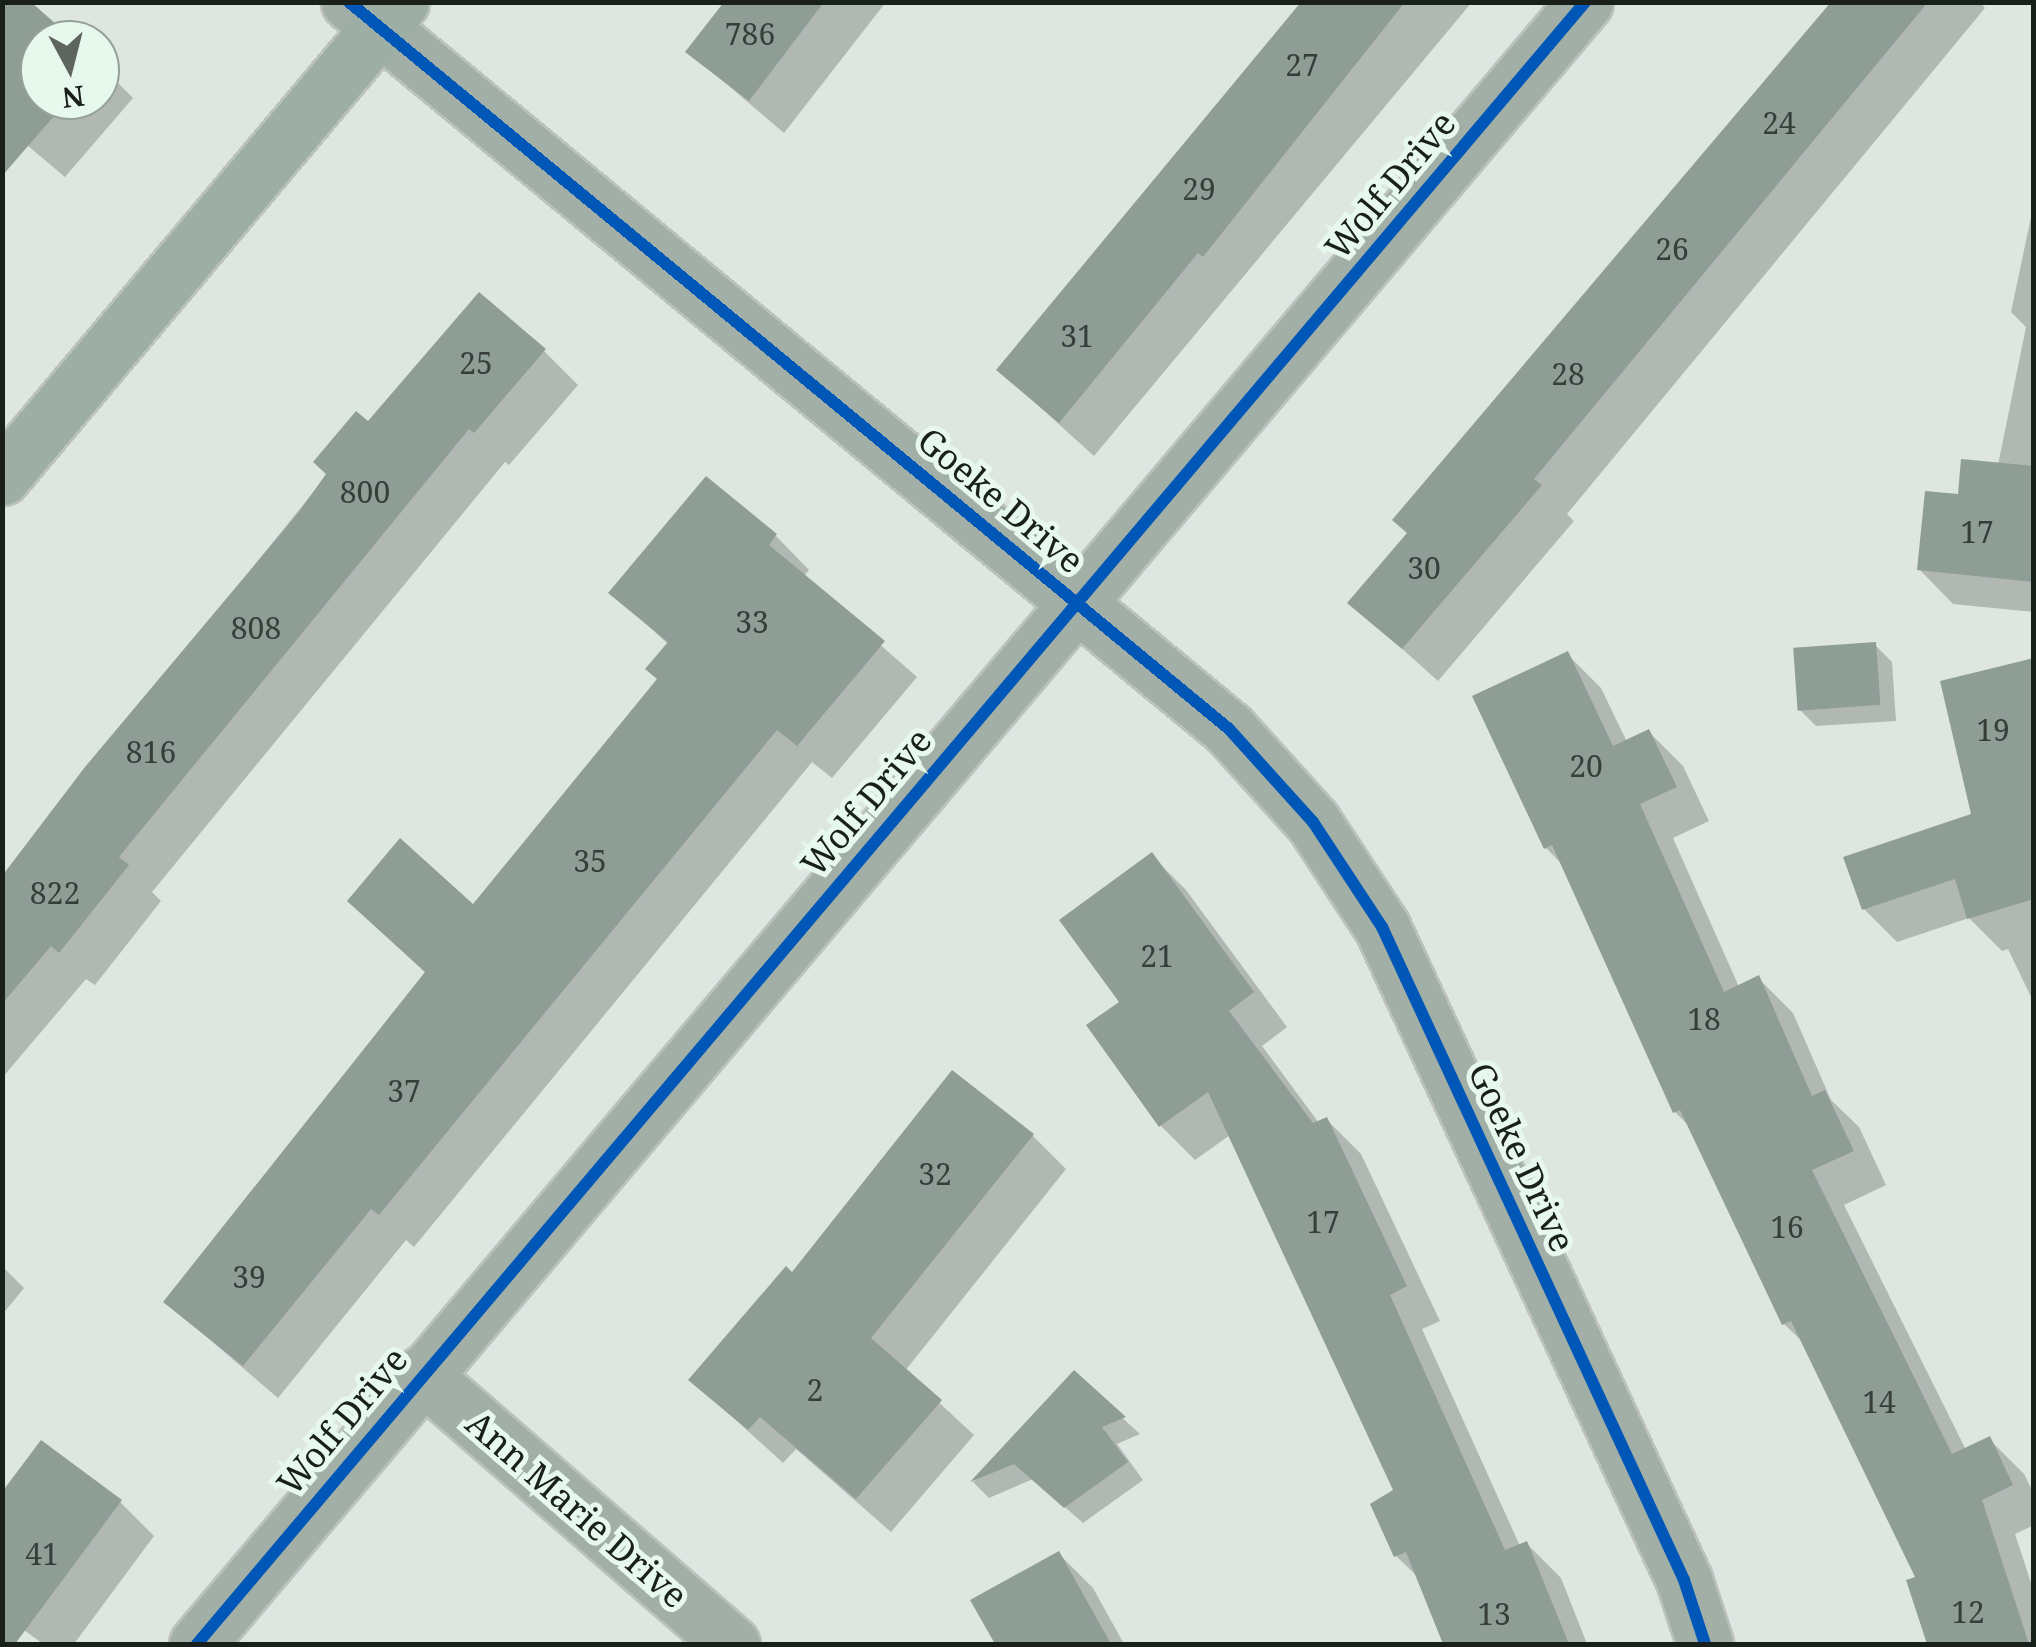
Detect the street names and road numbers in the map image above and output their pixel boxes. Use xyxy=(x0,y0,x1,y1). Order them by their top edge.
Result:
street label: Wolf Drive xyxy=(1316,103,1464,267)
street label: Goeke Drive xyxy=(910,418,1092,582)
street label: Wolf Drive xyxy=(792,720,940,884)
street label: Goeke Drive xyxy=(1460,1056,1584,1258)
street label: Wolf Drive xyxy=(268,1339,416,1503)
street label: Ann Marie Drive xyxy=(458,1402,696,1616)

